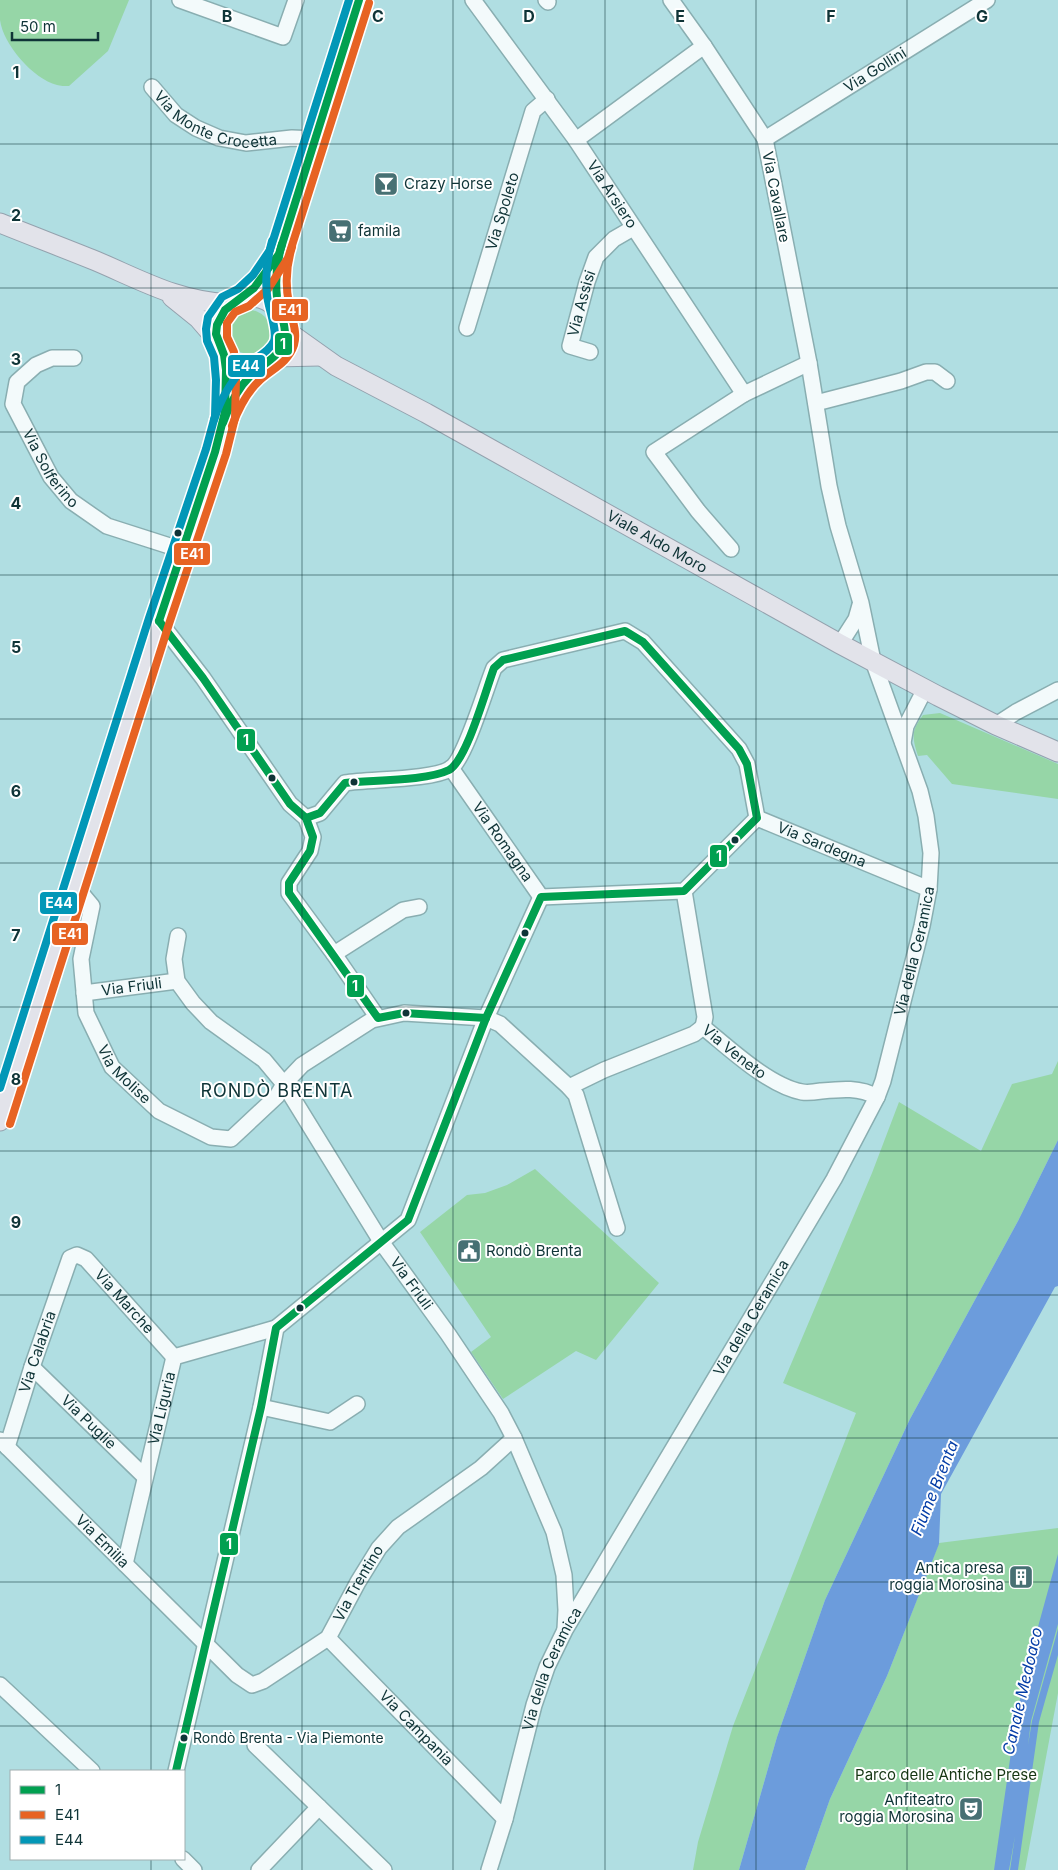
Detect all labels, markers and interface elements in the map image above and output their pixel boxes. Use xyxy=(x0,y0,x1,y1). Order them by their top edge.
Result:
text: B xyxy=(222,6,232,26)
text: C xyxy=(372,6,384,26)
text: D xyxy=(523,6,535,26)
text: E xyxy=(675,6,685,26)
text: F xyxy=(826,6,836,26)
text: G xyxy=(976,6,988,26)
scale bar xyxy=(12,10,99,42)
text: 50 m xyxy=(20,17,56,36)
street label: Via Gollini xyxy=(840,43,910,96)
text: 1 xyxy=(13,62,19,82)
street label: Via Monte Crocetta xyxy=(150,86,278,153)
street label: Via Cavallare xyxy=(758,150,795,244)
street label: Via Arsiero xyxy=(583,157,642,232)
street label: Via Spoleto xyxy=(481,170,523,252)
bar icon: Crazy Horse xyxy=(373,171,399,197)
place label: Crazy Horse xyxy=(404,174,492,193)
text: 2 xyxy=(11,205,21,225)
supermarket icon: famila xyxy=(327,218,353,244)
place label: famila xyxy=(358,221,401,240)
street label: Via Assisi xyxy=(563,267,600,339)
line badge: E41 xyxy=(271,298,309,322)
text: E41 xyxy=(278,301,302,318)
line badge: 1 xyxy=(274,332,293,356)
text: 1 xyxy=(280,335,286,352)
text: 3 xyxy=(11,349,21,369)
line badge: E44 xyxy=(227,354,266,378)
text: E44 xyxy=(232,357,260,374)
street label: Via Solferino xyxy=(19,426,82,512)
text: 4 xyxy=(11,493,22,513)
street label: Viale Aldo Moro xyxy=(603,506,711,577)
unlabelled marker xyxy=(173,528,183,538)
line badge: E41 xyxy=(173,542,211,566)
text: E41 xyxy=(180,545,204,562)
text: 5 xyxy=(11,637,21,657)
line badge: 1 xyxy=(236,728,256,752)
text: 1 xyxy=(243,731,249,748)
unlabelled marker xyxy=(267,773,277,783)
unlabelled marker xyxy=(349,777,359,787)
text: 6 xyxy=(11,781,21,801)
street label: Via Romagna xyxy=(468,798,537,885)
street label: Via Sardegna xyxy=(775,817,869,871)
unlabelled marker xyxy=(730,835,740,845)
line badge: 1 xyxy=(709,844,728,868)
text: 1 xyxy=(716,847,722,864)
street label: Via della Ceramica xyxy=(890,885,938,1018)
line badge: E44 xyxy=(39,891,78,915)
text: E44 xyxy=(45,894,73,911)
line badge: E41 xyxy=(51,922,89,946)
text: 7 xyxy=(11,925,21,945)
text: E41 xyxy=(58,925,82,942)
unlabelled marker xyxy=(520,928,530,938)
street label: Via Friuli xyxy=(100,973,163,1000)
line badge: 1 xyxy=(346,974,365,998)
text: 1 xyxy=(352,977,358,994)
unlabelled marker xyxy=(401,1008,411,1018)
street label: Via Veneto xyxy=(699,1020,770,1083)
street label: Via Molise xyxy=(94,1042,155,1108)
text: 8 xyxy=(11,1069,21,1089)
district label: RONDÒ BRENTA xyxy=(201,1079,353,1101)
text: 9 xyxy=(11,1212,21,1232)
public building icon: Rondò Brenta xyxy=(456,1238,482,1264)
place label: Rondò Brenta xyxy=(486,1241,582,1260)
street label: Via Friuli xyxy=(386,1253,437,1313)
street label: Via della Ceramica xyxy=(709,1256,793,1379)
street label: Via Marche xyxy=(91,1265,159,1337)
unlabelled marker xyxy=(295,1303,305,1313)
street label: Via Calabria xyxy=(15,1308,60,1395)
street label: Via Liguria xyxy=(144,1370,179,1447)
street label: Via Puglie xyxy=(57,1390,121,1453)
water label: Fiume Brenta xyxy=(906,1438,962,1538)
street label: Via Emilia xyxy=(72,1510,134,1572)
line badge: 1 xyxy=(219,1532,239,1556)
text: 1 xyxy=(226,1535,232,1552)
street label: Via Trentino xyxy=(329,1541,387,1625)
place label: Antica presa roggia Morosina xyxy=(889,1558,1004,1594)
building icon: Antica presa roggia Morosina xyxy=(1008,1564,1034,1590)
street label: Via della Ceramica xyxy=(518,1604,585,1733)
water label: Canale Medoaco xyxy=(998,1625,1046,1757)
street label: Via Campania xyxy=(375,1686,457,1769)
place label: Rondò Brenta - Via Piemonte xyxy=(193,1729,384,1746)
marker: Rondò Brenta - Via Piemonte xyxy=(179,1733,189,1743)
park label: Parco delle Antiche Prese xyxy=(855,1765,1037,1784)
legend xyxy=(10,1770,185,1860)
text: 1 xyxy=(55,1780,61,1799)
place label: Anfiteatro roggia Morosina xyxy=(839,1790,954,1826)
theatre icon: Anfiteatro roggia Morosina xyxy=(958,1796,984,1822)
text: E41 xyxy=(55,1805,80,1824)
text: E44 xyxy=(55,1830,83,1849)

